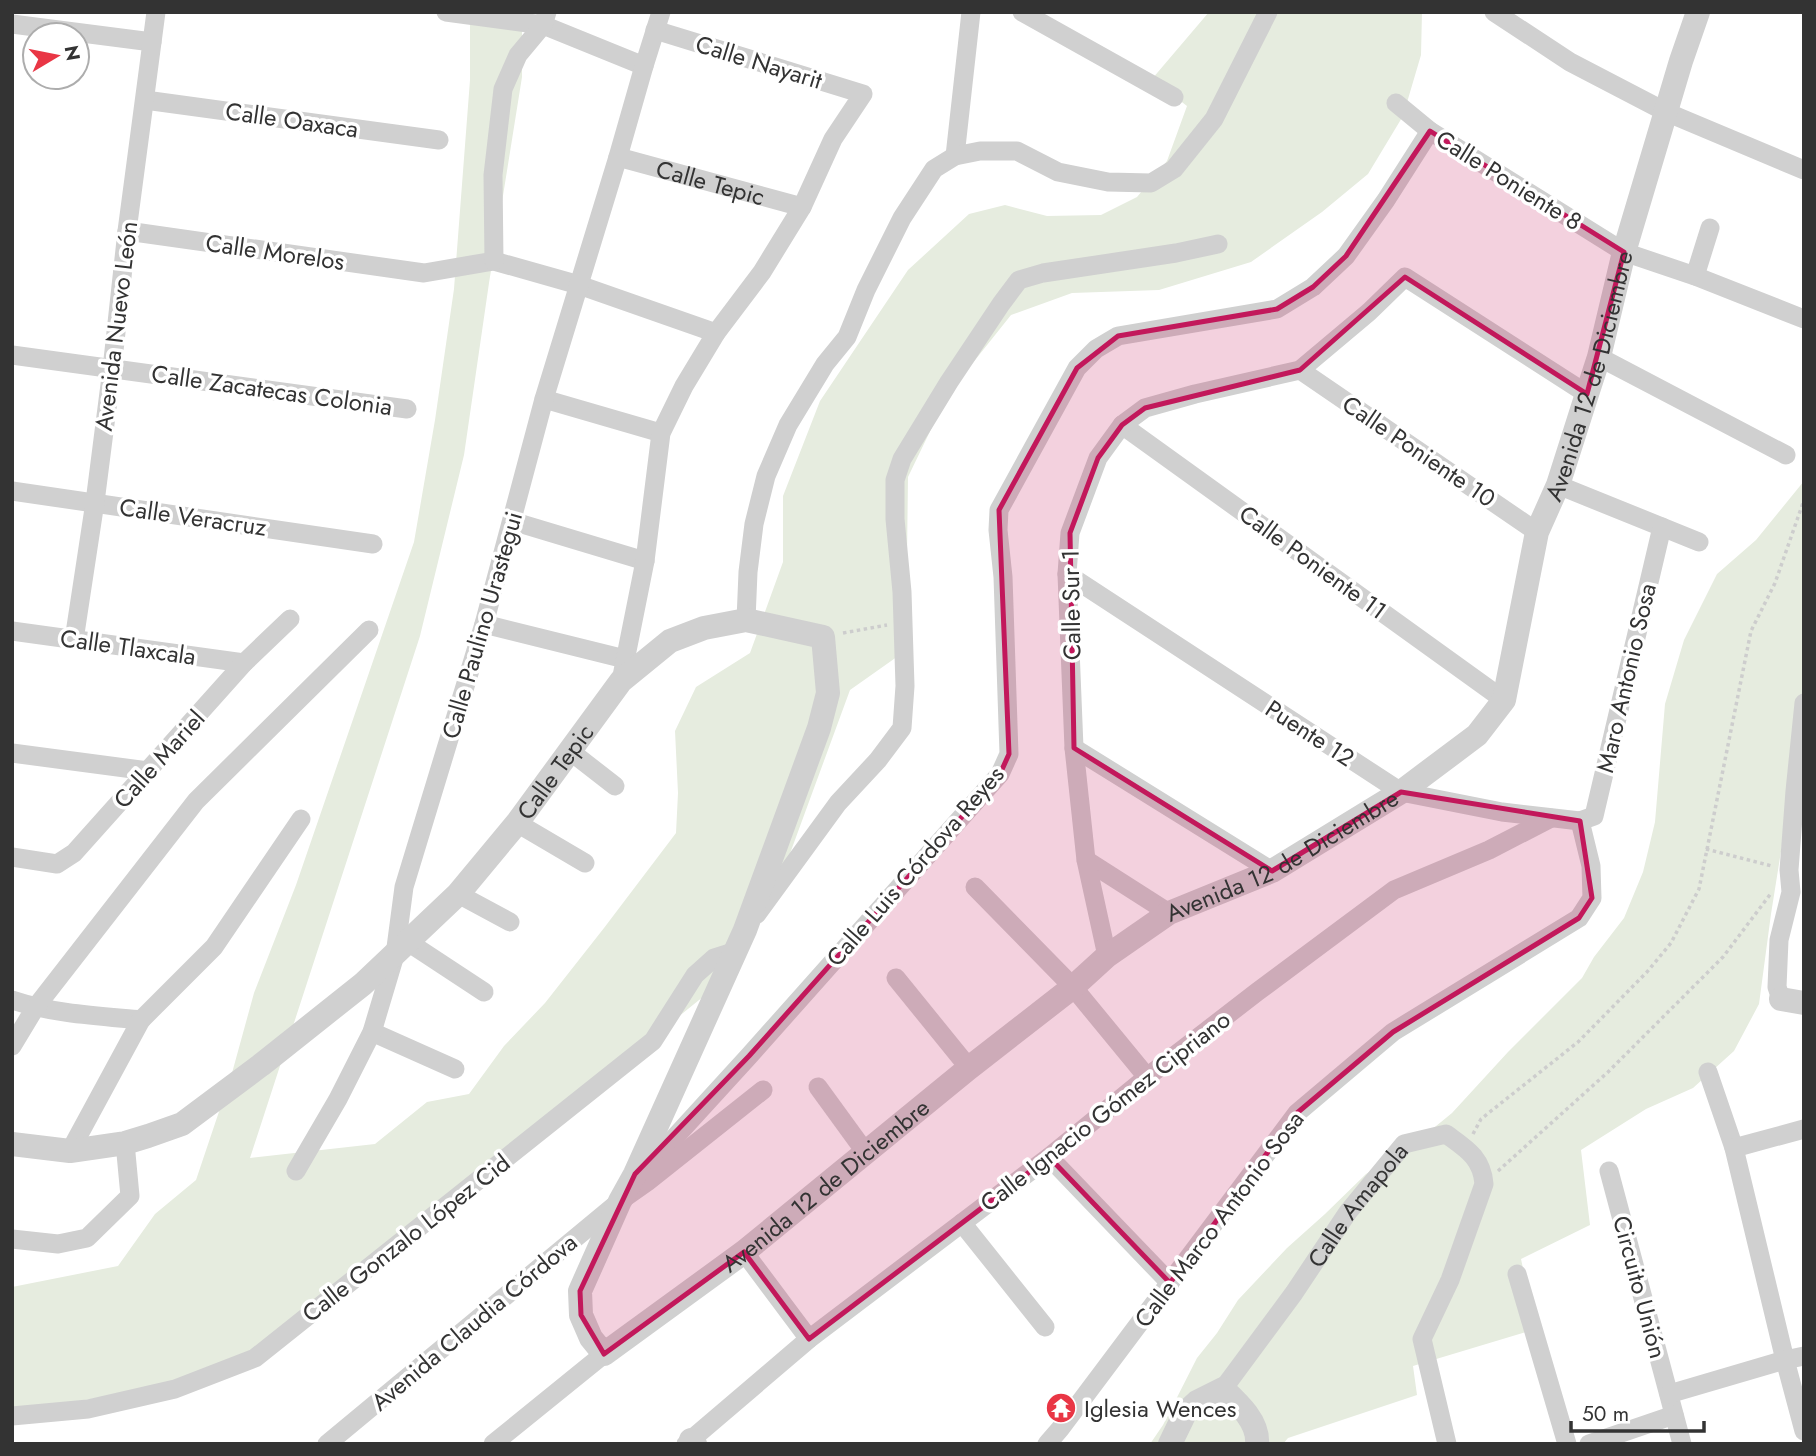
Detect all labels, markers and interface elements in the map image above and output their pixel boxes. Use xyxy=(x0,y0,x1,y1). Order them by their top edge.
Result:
north arrow xyxy=(21,21,91,91)
street label: Calle Nayarit xyxy=(691,26,827,98)
text: N xyxy=(58,43,87,63)
street label: Calle Oaxaca xyxy=(223,93,361,147)
street label: Calle Poniente 8 xyxy=(1429,121,1589,239)
street label: Calle Tepic xyxy=(652,151,769,214)
street label: Avenida Nuevo León xyxy=(86,219,146,433)
street label: Calle Morelos xyxy=(203,225,347,279)
street label: Avenida 12 de Diciembre xyxy=(1536,247,1641,506)
street label: Calle Zacatecas Colonia xyxy=(149,356,395,424)
street label: Calle Poniente 10 xyxy=(1335,387,1503,515)
street label: Calle Veracruz xyxy=(117,489,269,545)
street label: Calle Poniente 11 xyxy=(1232,496,1394,628)
street label: Calle Paulino Urastegui xyxy=(433,507,531,743)
street label: Calle Sur 1 xyxy=(1053,549,1089,661)
street label: Maro Antonio Sosa xyxy=(1587,580,1665,776)
street label: Calle Tlaxcala xyxy=(58,620,198,674)
street label: Puente 12 xyxy=(1259,691,1361,775)
street label: Calle Mariel xyxy=(105,702,213,816)
street label: Calle Tepic xyxy=(508,716,602,827)
street label: Calle Luis Córdova Reyes xyxy=(818,758,1012,974)
street label: Avenida 12 de Diciembre xyxy=(1160,780,1405,930)
street label: Calle Ignacio Gómez Cipriano xyxy=(972,1002,1238,1220)
street label: Avenida 12 de Diciembre xyxy=(714,1090,937,1280)
street label: Calle Marco Antonio Sosa xyxy=(1126,1103,1312,1335)
street label: Calle Amapola xyxy=(1298,1135,1416,1274)
street label: Calle Gonzalo López Cid xyxy=(295,1146,517,1330)
street label: Circuito Unión xyxy=(1604,1212,1676,1362)
street label: Avenida Claudia Córdova xyxy=(363,1225,585,1419)
scale bar xyxy=(1571,1390,1704,1434)
temple icon: Iglesia Wences xyxy=(1044,1391,1078,1425)
place label: Iglesia Wences xyxy=(1084,1391,1236,1426)
text: 50 m xyxy=(1582,1399,1629,1429)

